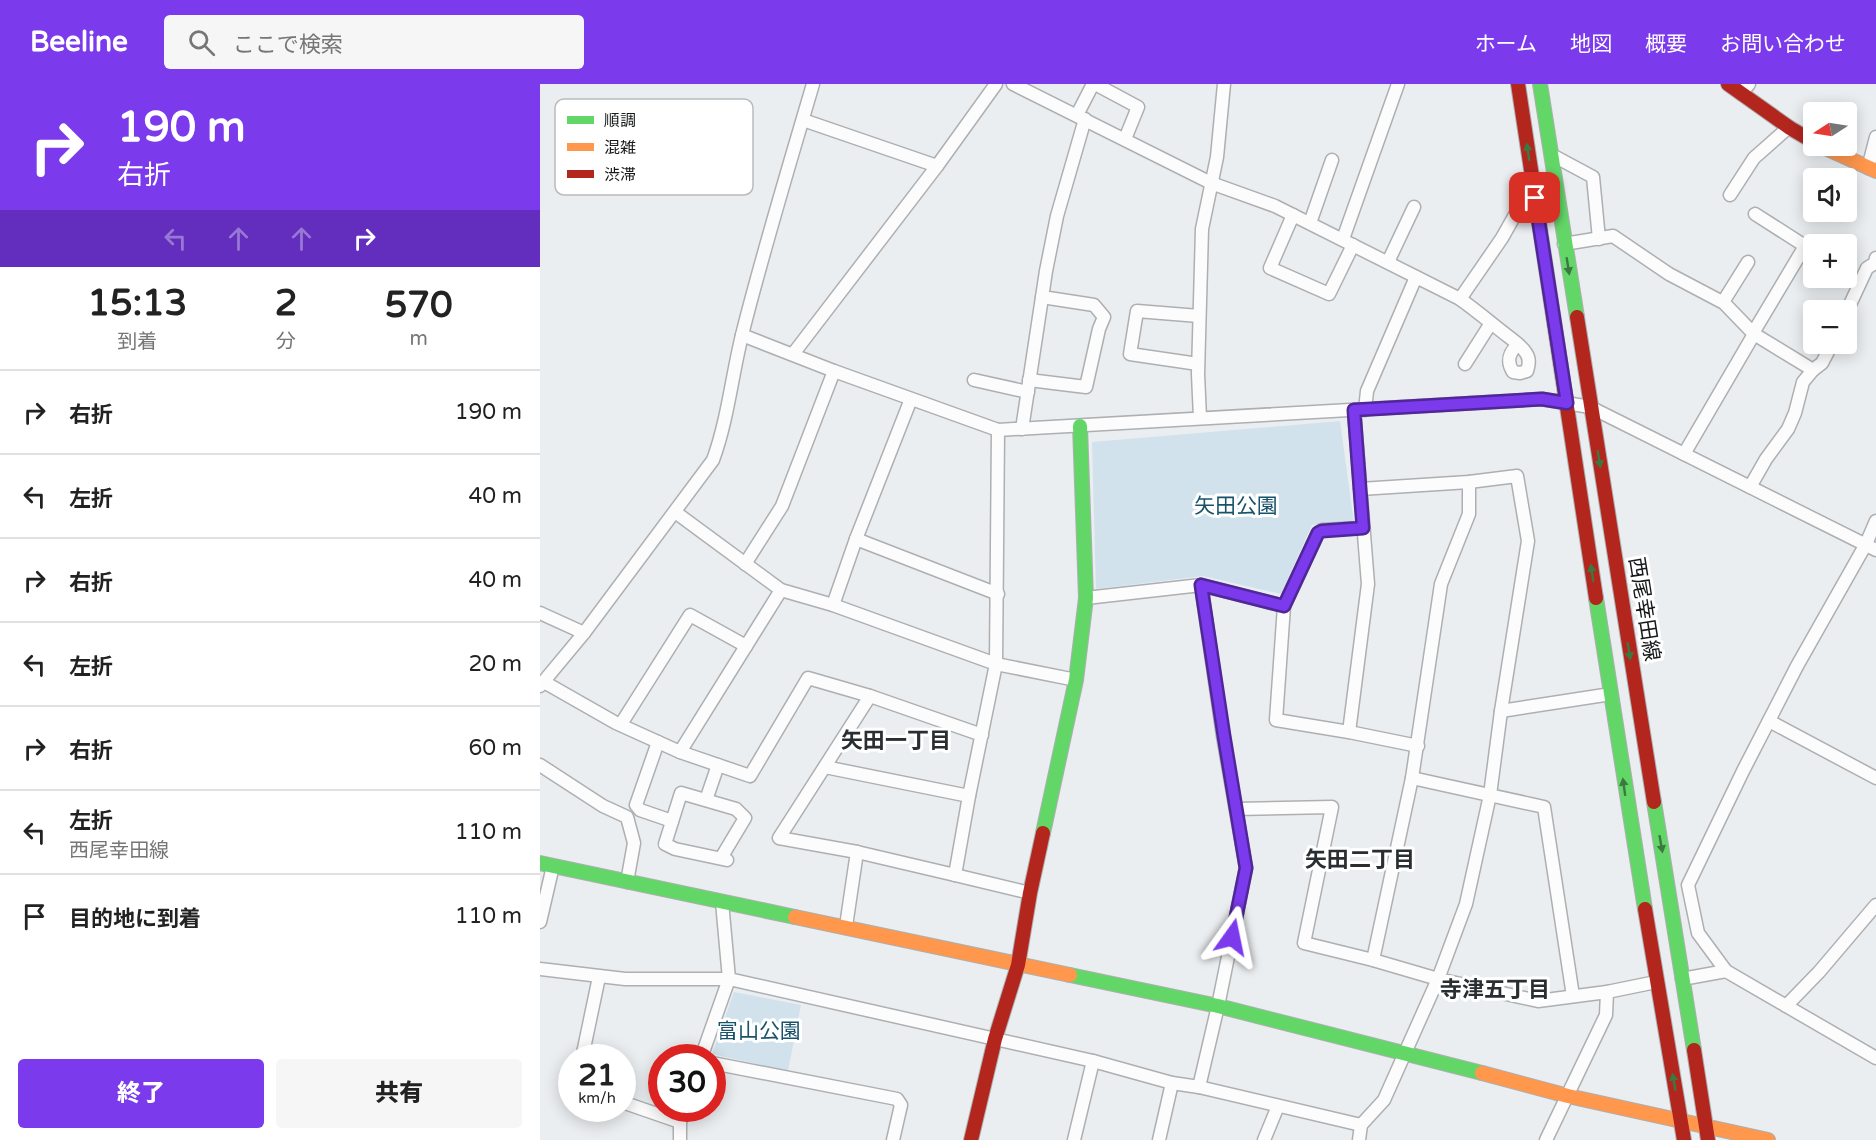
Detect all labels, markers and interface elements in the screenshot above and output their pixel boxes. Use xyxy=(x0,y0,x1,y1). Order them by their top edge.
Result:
search box xyxy=(164,15,584,69)
text: Beeline xyxy=(30,25,128,59)
icon: search xyxy=(185,26,218,59)
text: ここで検索 xyxy=(233,32,343,58)
text: ホーム xyxy=(1475,32,1537,57)
text: 地図 xyxy=(1570,32,1612,57)
text: 概要 xyxy=(1645,32,1687,57)
text: お問い合わせ xyxy=(1720,32,1846,57)
legend xyxy=(555,99,753,195)
text: 190 m xyxy=(117,102,246,153)
north arrow xyxy=(1803,102,1857,156)
map controls xyxy=(1803,102,1857,354)
icon: right xyxy=(18,108,96,186)
text: 順調 xyxy=(604,111,636,131)
text: 混雑 xyxy=(604,138,636,158)
one-way arrow xyxy=(1524,142,1533,161)
text: 右折 xyxy=(117,159,171,192)
text: 渋滞 xyxy=(604,165,636,185)
button: sound xyxy=(1803,168,1857,222)
pin xyxy=(1509,172,1560,223)
icon: arrive xyxy=(1518,181,1551,214)
icon: left xyxy=(159,222,192,255)
icon: ahead xyxy=(222,222,255,255)
icon: ahead xyxy=(285,222,318,255)
icon: right xyxy=(348,222,381,255)
button: + xyxy=(1803,234,1857,288)
one-way arrow xyxy=(1564,257,1573,276)
text: 15:13 xyxy=(87,282,187,325)
text: 2 xyxy=(275,282,297,325)
text: 570 xyxy=(385,284,453,327)
button: − xyxy=(1803,300,1857,354)
text: m xyxy=(409,327,428,351)
text: 到着 xyxy=(117,330,157,354)
text: 分 xyxy=(276,330,296,354)
icon: right xyxy=(18,396,51,429)
text: 190 m xyxy=(455,399,522,425)
text: 右折 xyxy=(69,402,113,428)
one-way arrow xyxy=(1594,450,1603,469)
icon: left xyxy=(18,480,51,513)
text: 40 m xyxy=(468,483,522,509)
text: 左折 xyxy=(69,486,113,512)
park label: 矢田公園 xyxy=(1194,494,1278,519)
street label: 西尾幸田線 xyxy=(1623,555,1665,663)
one-way arrow xyxy=(1588,563,1597,582)
icon: right xyxy=(18,564,51,597)
text: 40 m xyxy=(468,567,522,593)
text: 右折 xyxy=(69,570,113,596)
one-way arrow xyxy=(1625,642,1634,661)
icon: left xyxy=(18,648,51,681)
text: 20 m xyxy=(468,651,522,677)
text: 左折 xyxy=(69,654,113,680)
district label: 矢田一丁目 xyxy=(841,728,951,754)
icon: right xyxy=(18,732,51,765)
text: 60 m xyxy=(468,735,522,761)
text: 右折 xyxy=(69,738,113,764)
one-way arrow xyxy=(1620,777,1629,796)
text: 左折 xyxy=(69,808,113,834)
icon: left xyxy=(18,816,51,849)
text: 110 m xyxy=(455,819,522,845)
one-way arrow xyxy=(1657,835,1666,854)
text: 西尾幸田線 xyxy=(69,839,169,863)
district label: 矢田二丁目 xyxy=(1305,847,1415,873)
icon: arrive xyxy=(18,900,51,933)
text: 110 m xyxy=(455,903,522,929)
position arrow xyxy=(1200,905,1264,969)
text: 目的地に到着 xyxy=(69,906,201,932)
district label: 寺津五丁目 xyxy=(1440,977,1550,1003)
park label: 富山公園 xyxy=(717,1019,801,1044)
speed limit sign: 30 xyxy=(648,1044,726,1122)
text: 21 xyxy=(578,1057,616,1094)
button: 終了 xyxy=(18,1059,264,1128)
button: 共有 xyxy=(276,1059,522,1128)
one-way arrow xyxy=(1669,1073,1678,1092)
text: km/h xyxy=(578,1089,616,1107)

